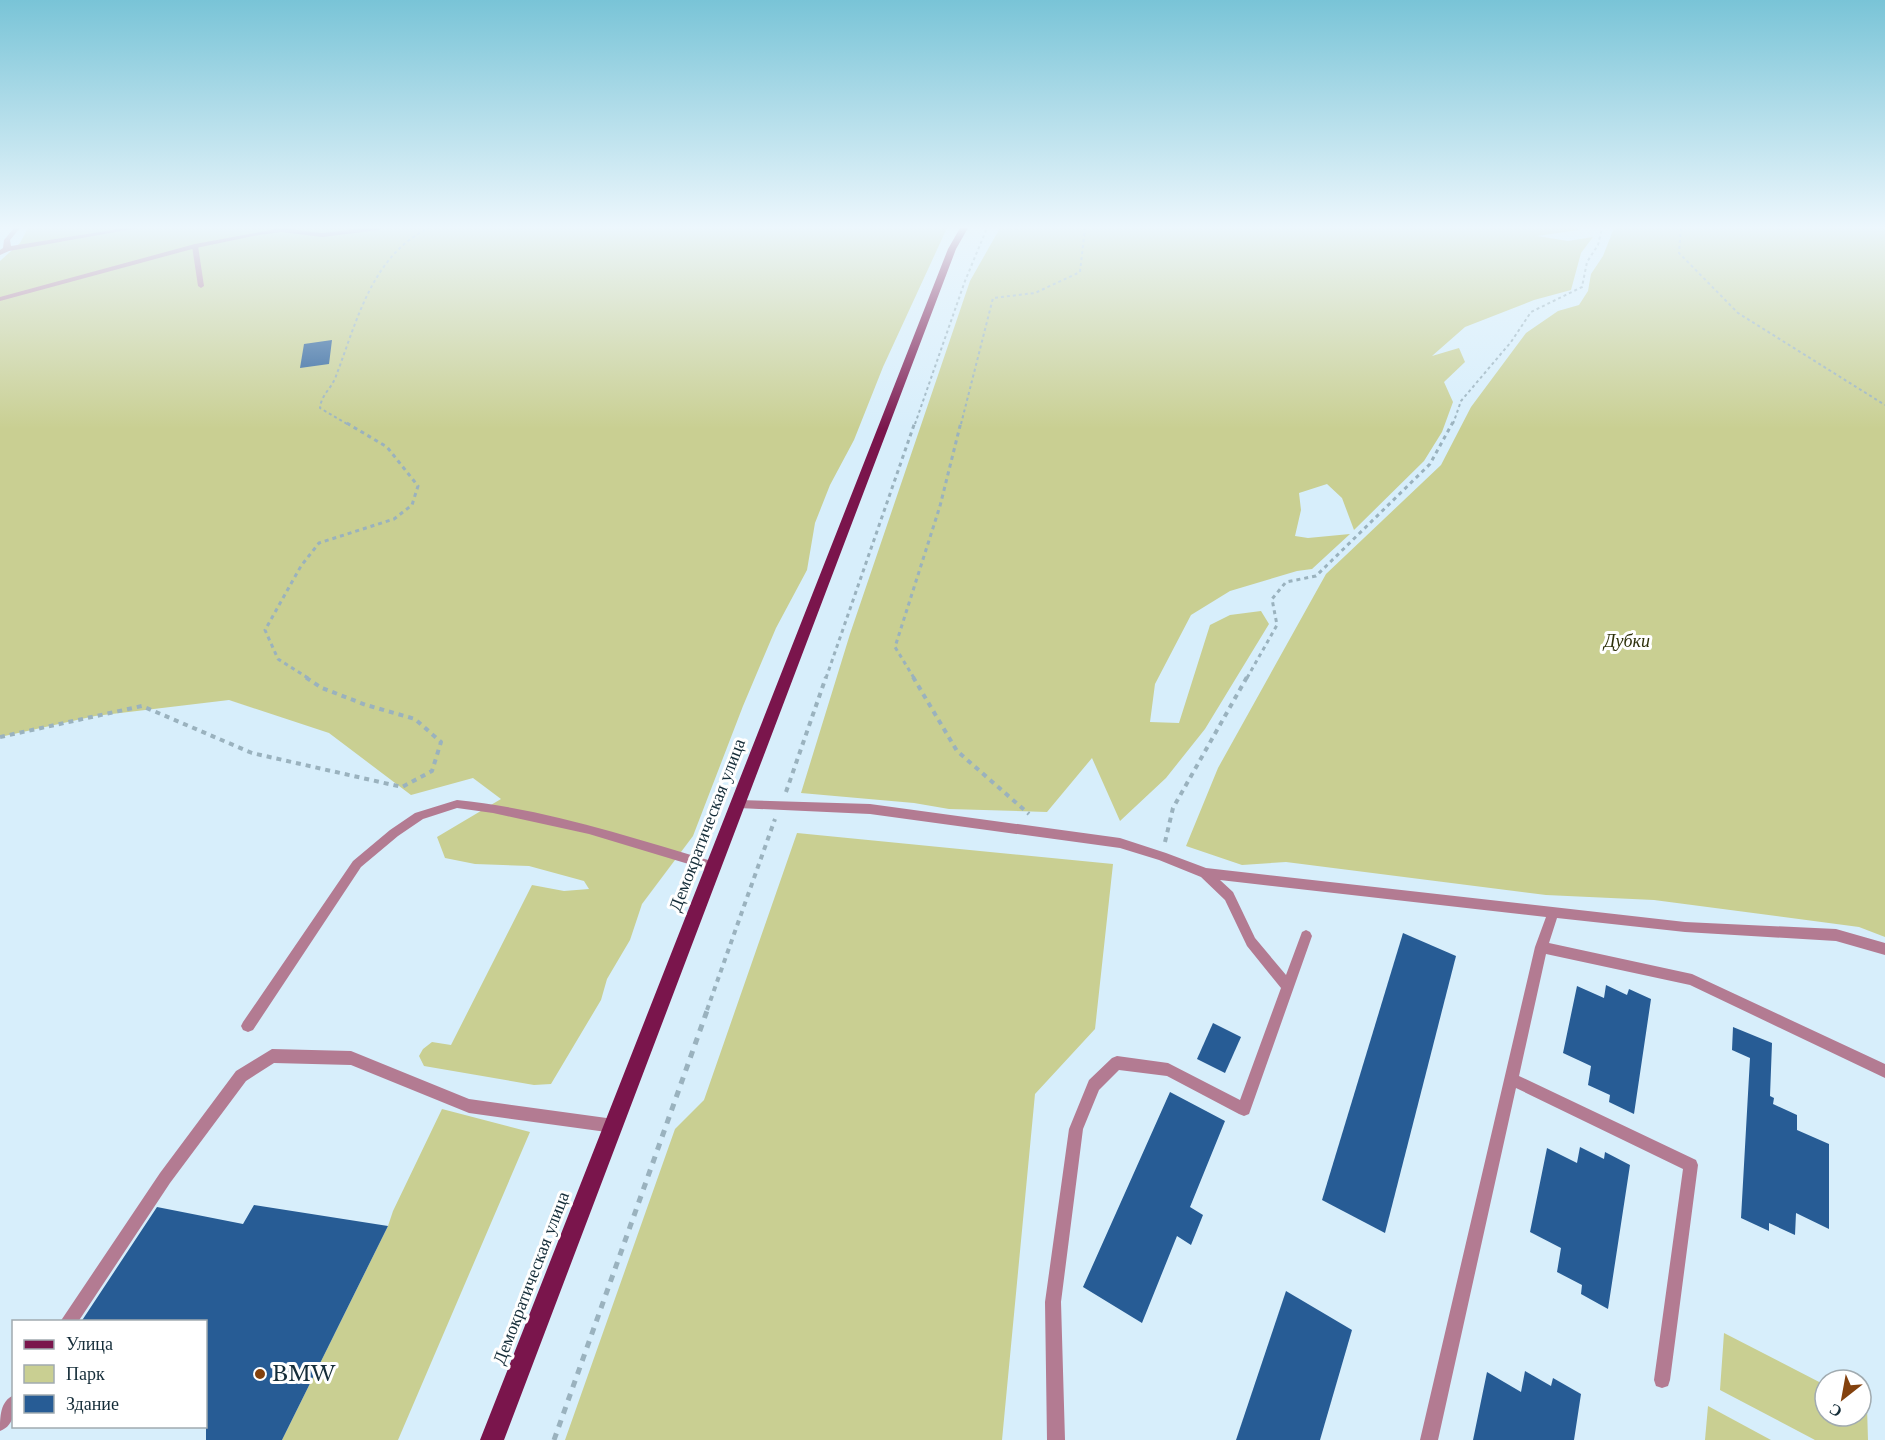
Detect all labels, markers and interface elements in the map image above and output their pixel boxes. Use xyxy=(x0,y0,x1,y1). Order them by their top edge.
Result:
park label: Дубки xyxy=(1602,630,1650,652)
street label: Демократическая улица xyxy=(664,735,750,915)
street label: Демократическая улица xyxy=(488,1188,574,1368)
legend xyxy=(12,1320,207,1428)
text: Улица xyxy=(66,1333,113,1355)
place label: BMW xyxy=(272,1361,336,1387)
text: Парк xyxy=(66,1363,105,1385)
marker: BMW xyxy=(253,1367,267,1381)
north arrow xyxy=(1813,1368,1873,1428)
text: Здание xyxy=(66,1393,119,1415)
text: С xyxy=(1825,1399,1845,1422)

